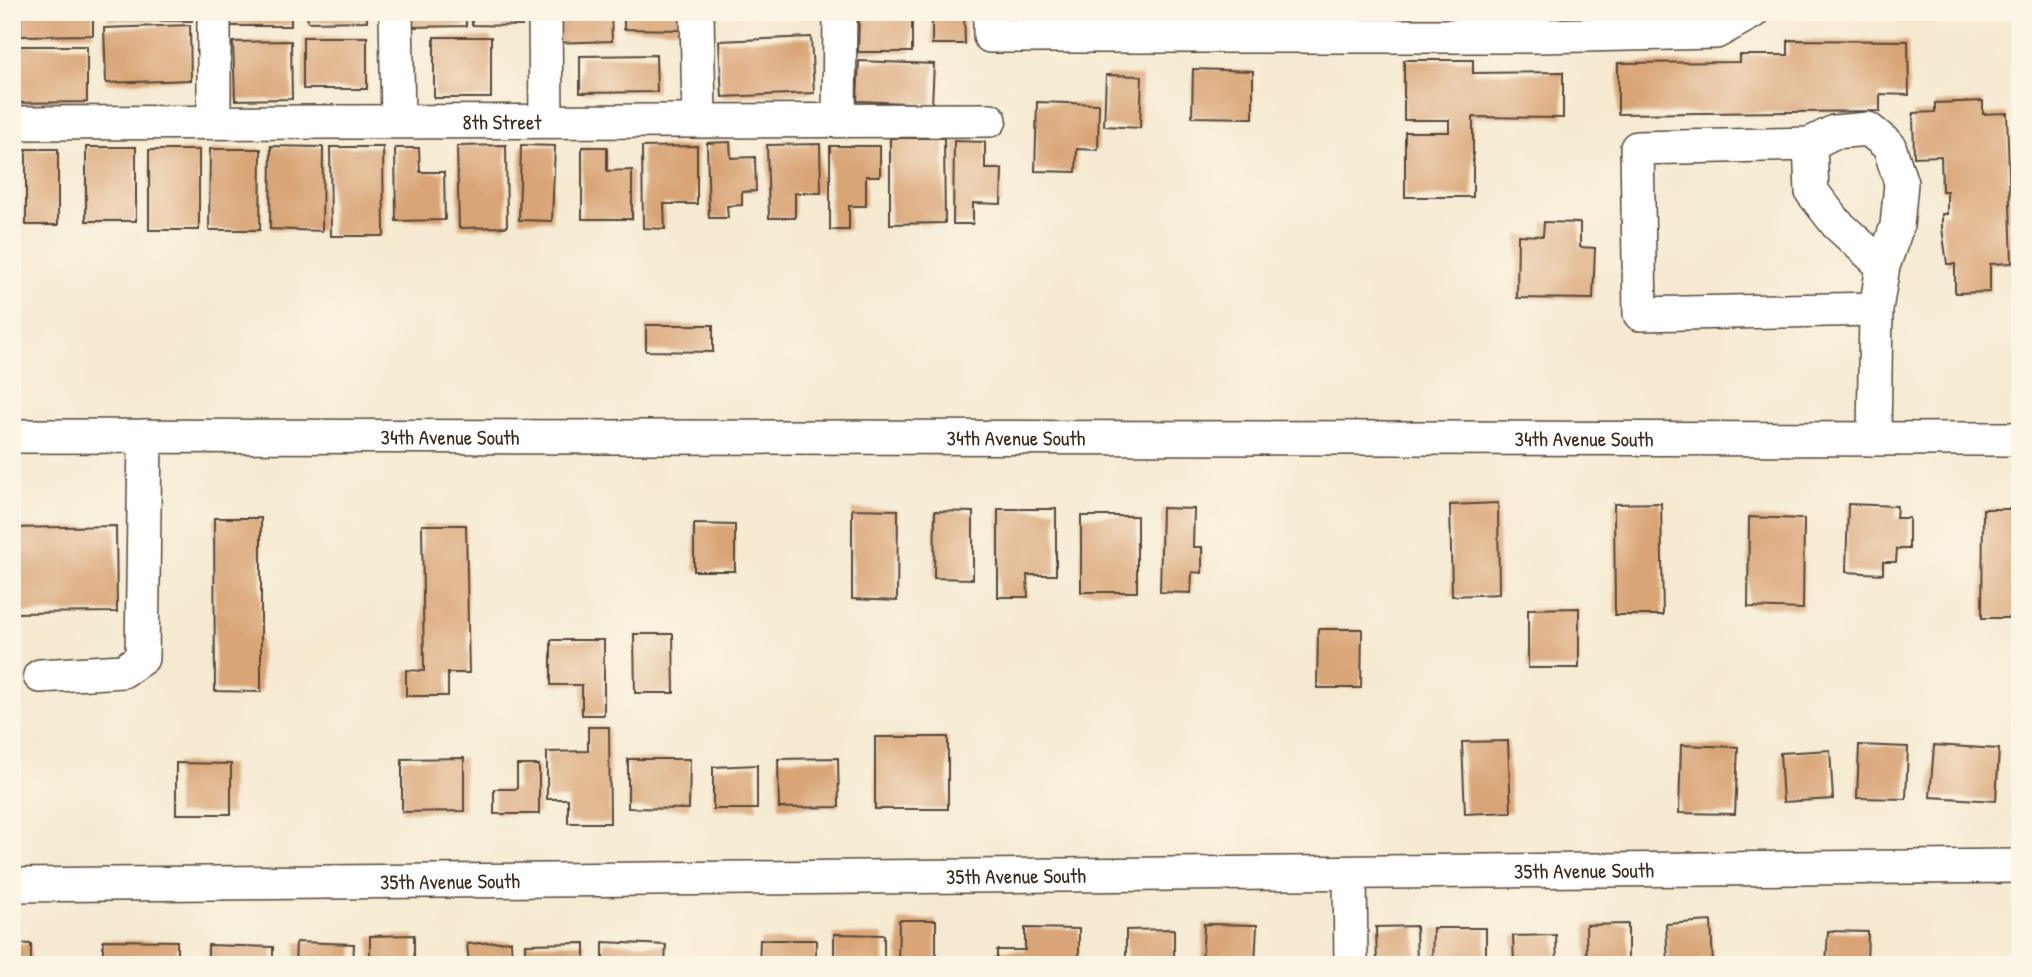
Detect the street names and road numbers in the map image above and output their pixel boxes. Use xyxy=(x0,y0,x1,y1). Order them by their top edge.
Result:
street label: 8th Street xyxy=(462,107,542,136)
street label: 34th Avenue South xyxy=(381,422,520,451)
street label: 34th Avenue South xyxy=(947,423,1086,452)
street label: 34th Avenue South xyxy=(1515,424,1654,453)
street label: 35th Avenue South xyxy=(1514,855,1654,885)
street label: 35th Avenue South xyxy=(946,860,1086,891)
street label: 35th Avenue South xyxy=(380,866,520,896)

